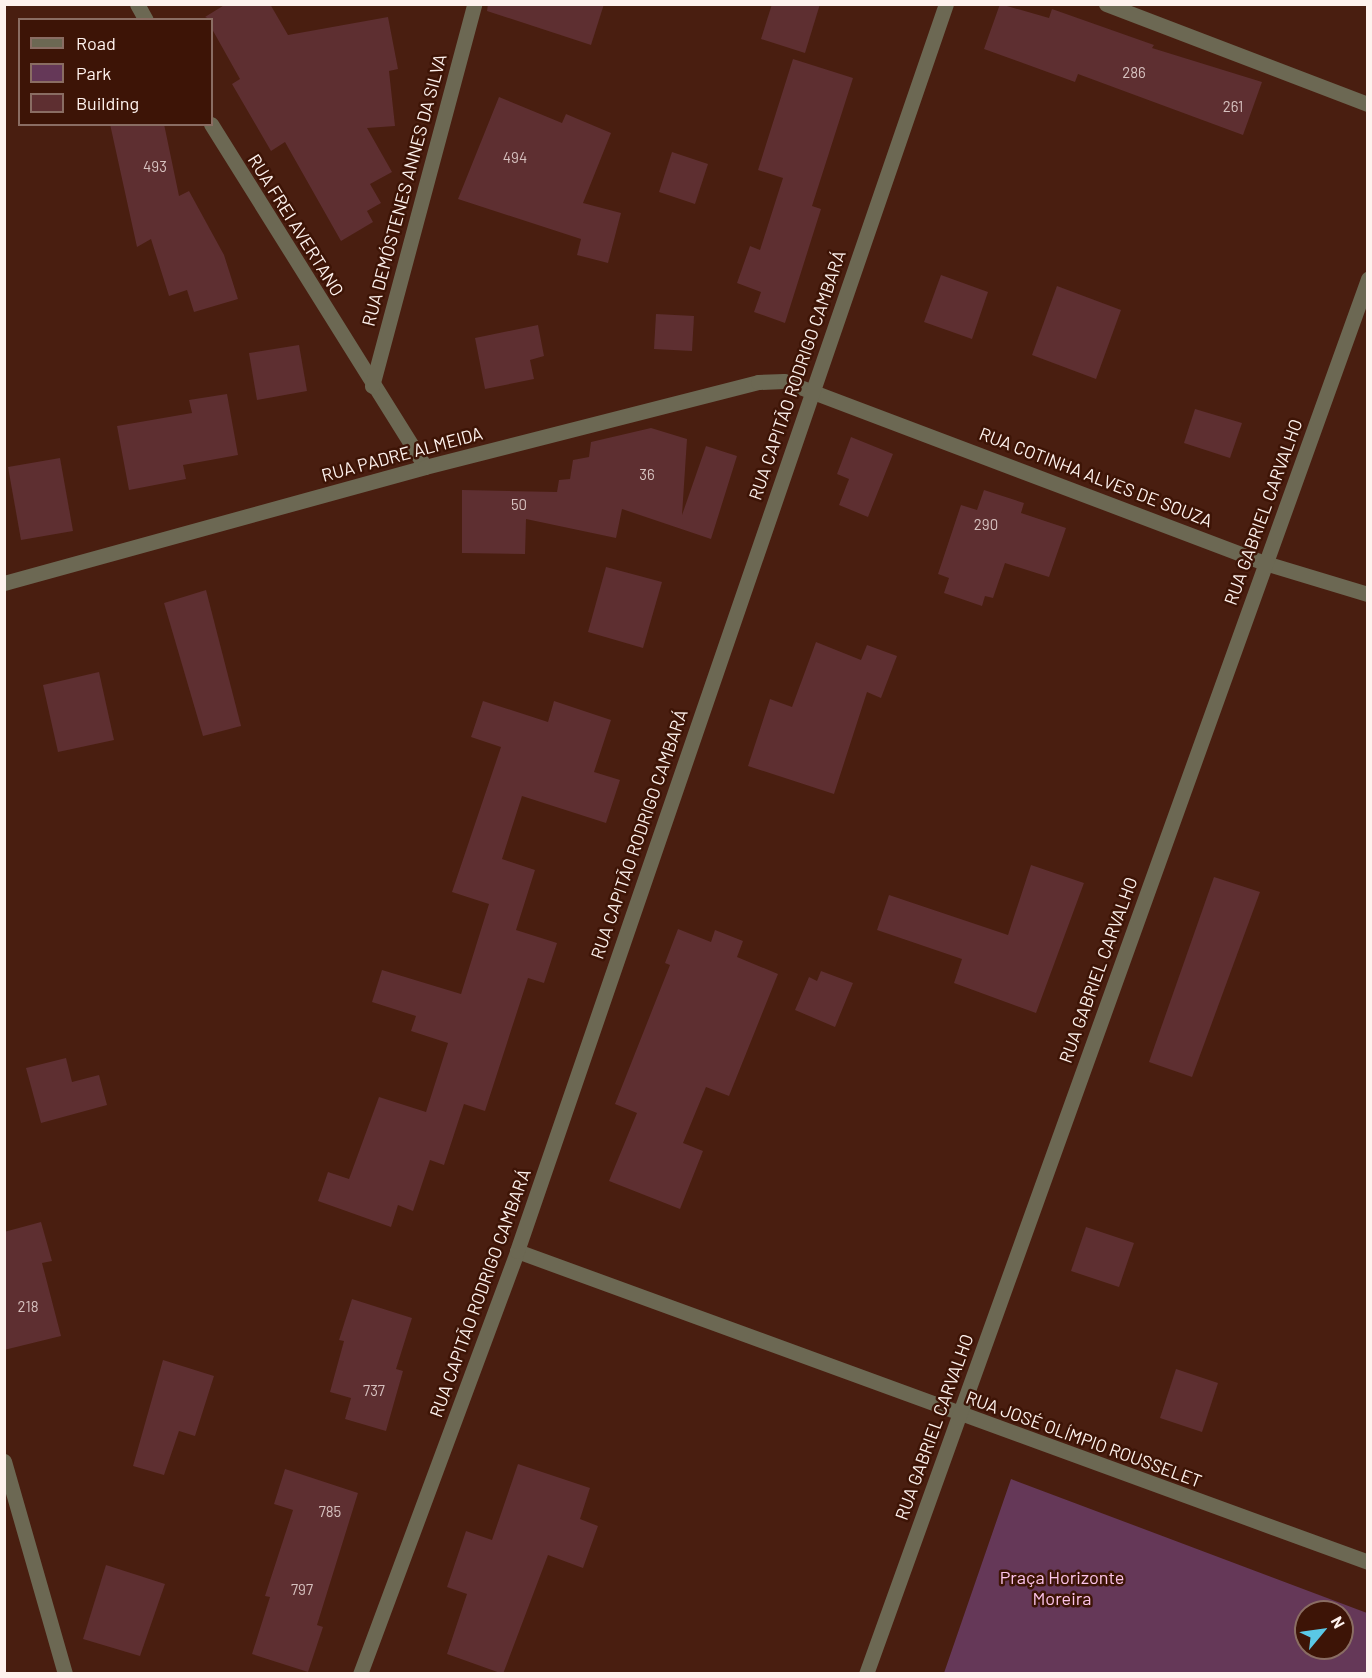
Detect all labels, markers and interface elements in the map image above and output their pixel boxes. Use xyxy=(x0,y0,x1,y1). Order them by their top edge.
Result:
legend xyxy=(18,18,213,126)
text: Road xyxy=(76,32,116,54)
street label: RUA DEMÓSTENES ANNES DA SILVA xyxy=(357,51,451,329)
text: Park xyxy=(76,62,111,84)
house number: 286 xyxy=(1122,64,1146,82)
text: Building xyxy=(76,92,139,114)
house number: 261 xyxy=(1223,98,1243,116)
house number: 494 xyxy=(503,149,527,167)
street label: RUA FREI AVERTANO xyxy=(244,150,348,300)
house number: 493 xyxy=(143,158,167,176)
street label: RUA CAPITÃO RODRIGO CAMBARÁ xyxy=(744,247,850,503)
street label: RUA GABRIEL CARVALHO xyxy=(1219,416,1307,608)
street label: RUA PADRE ALMEIDA xyxy=(319,422,485,486)
street label: RUA COTINHA ALVES DE SOUZA xyxy=(976,422,1216,532)
house number: 36 xyxy=(639,466,655,484)
house number: 50 xyxy=(511,496,527,514)
house number: 290 xyxy=(974,516,998,534)
street label: RUA CAPITÃO RODRIGO CAMBARÁ xyxy=(586,706,692,962)
street label: RUA GABRIEL CARVALHO xyxy=(1054,874,1142,1066)
street label: RUA CAPITÃO RODRIGO CAMBARÁ xyxy=(425,1166,535,1420)
house number: 218 xyxy=(18,1298,38,1316)
street label: RUA GABRIEL CARVALHO xyxy=(890,1331,978,1523)
house number: 737 xyxy=(363,1382,385,1400)
street label: RUA JOSÉ OLÍMPIO ROUSSELET xyxy=(963,1386,1205,1492)
house number: 785 xyxy=(319,1503,341,1521)
park label: Praça Horizonte Moreira xyxy=(1000,1567,1124,1610)
house number: 797 xyxy=(291,1581,313,1599)
north arrow xyxy=(1294,1600,1354,1660)
text: N xyxy=(1328,1613,1349,1631)

